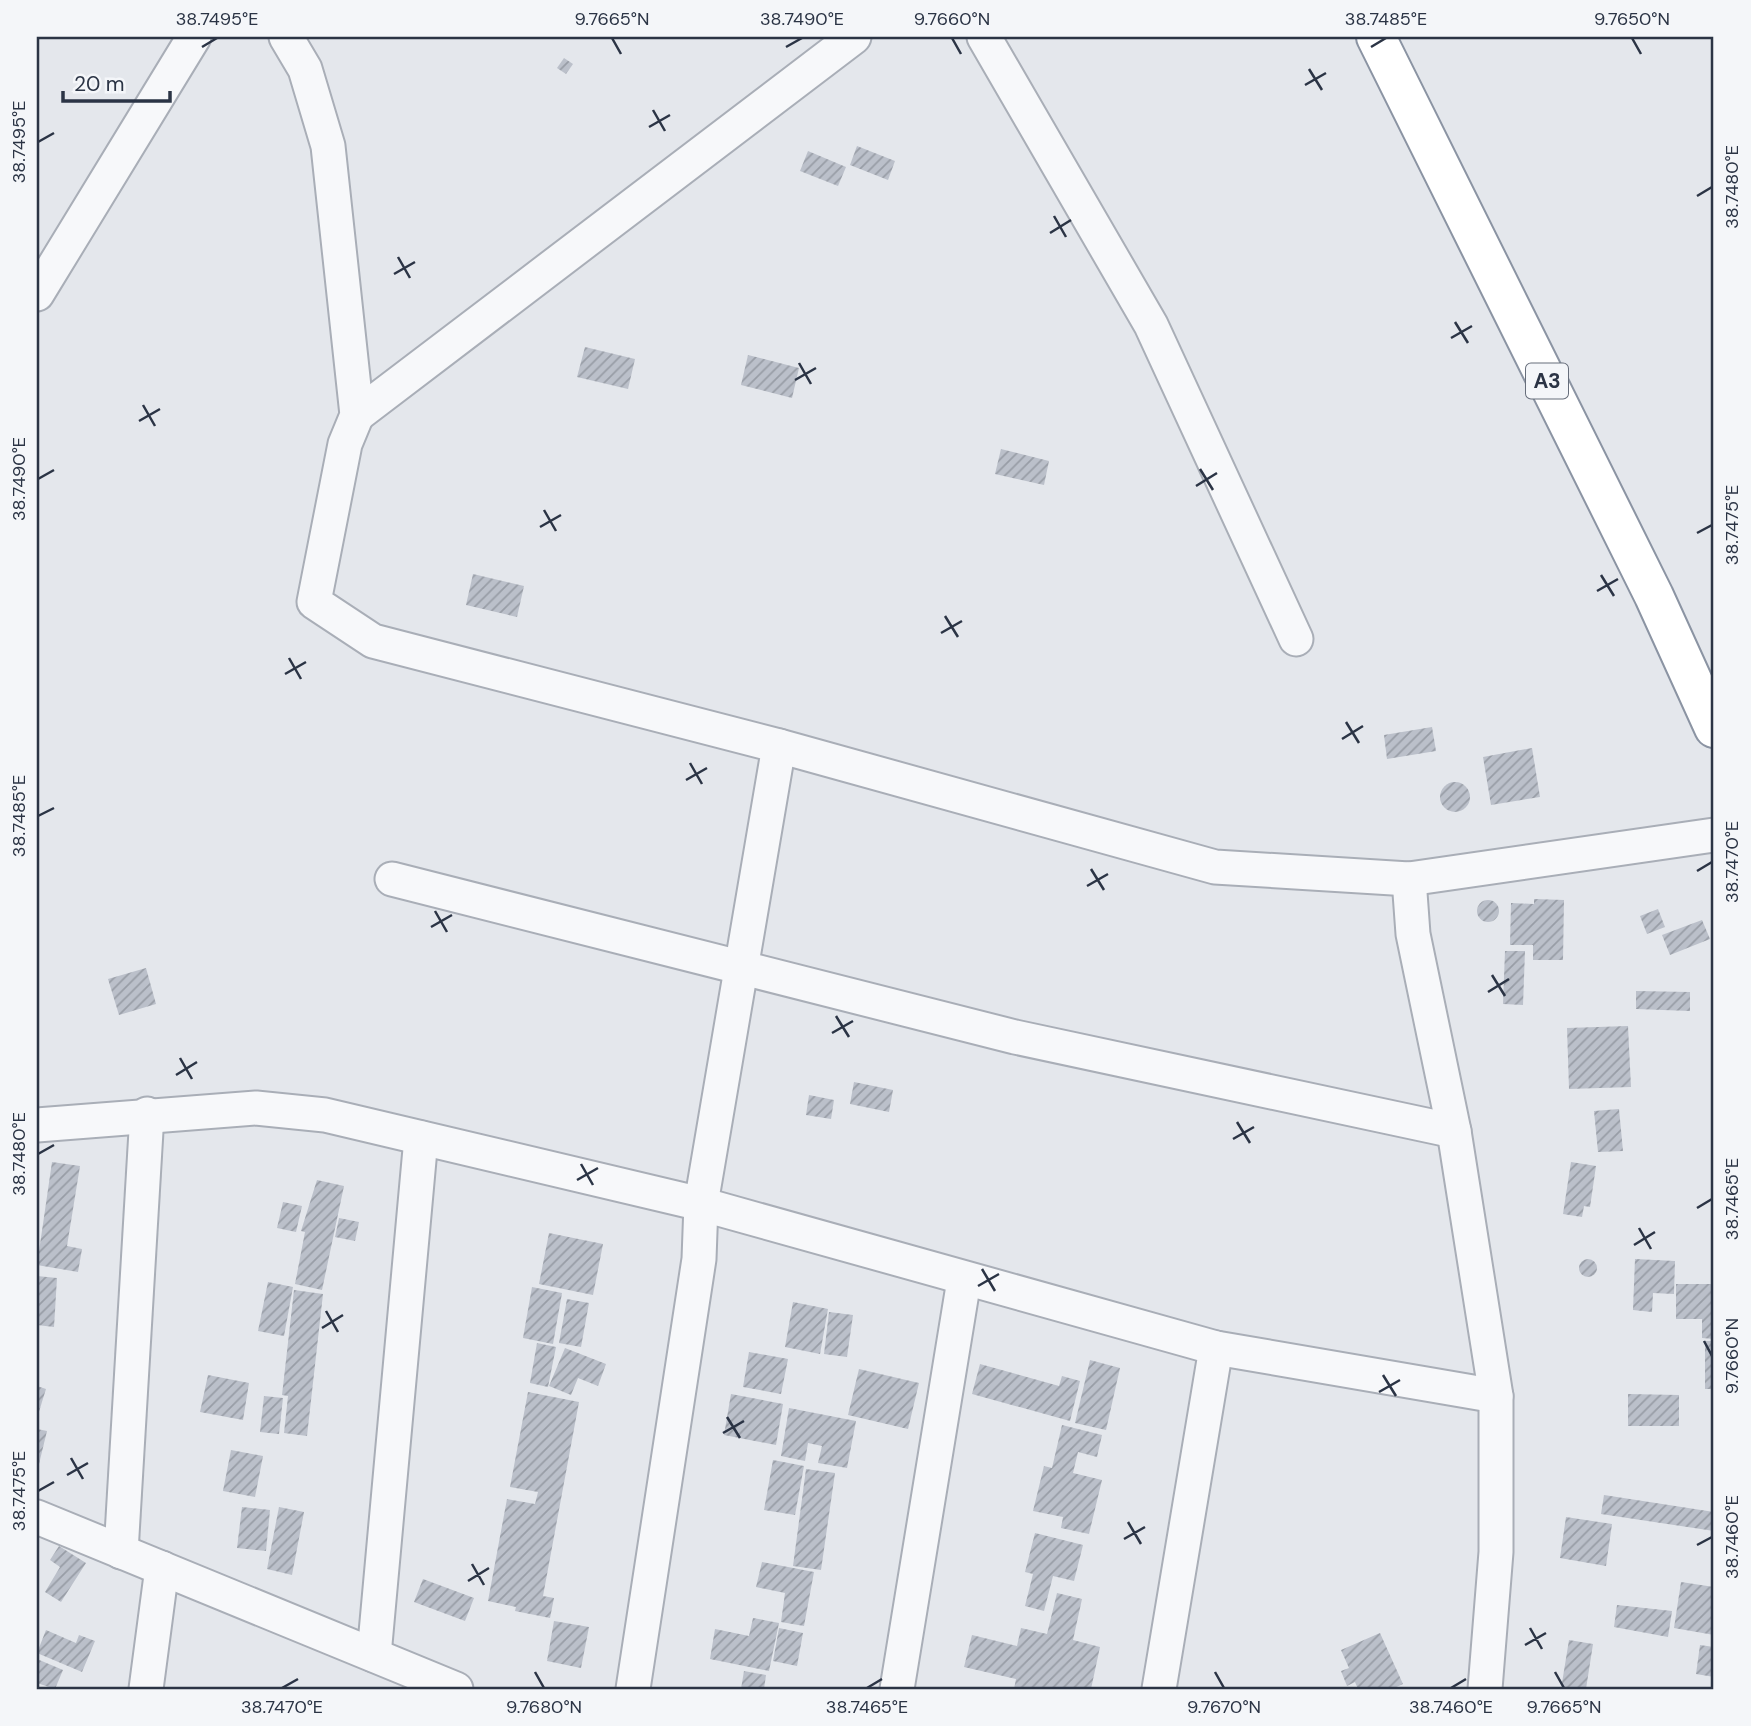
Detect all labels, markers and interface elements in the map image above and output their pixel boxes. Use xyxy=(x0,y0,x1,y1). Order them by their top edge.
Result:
text: 38.7495°E xyxy=(176,7,258,31)
text: 9.7665°N xyxy=(575,7,649,31)
text: 38.7490°E xyxy=(760,7,844,31)
text: 9.7660°N xyxy=(914,7,990,31)
text: 38.7485°E xyxy=(1345,7,1427,31)
text: 9.7650°N xyxy=(1594,7,1670,31)
scale bar xyxy=(63,60,170,104)
text: 20 m xyxy=(74,70,125,98)
text: 38.7495°E xyxy=(7,101,31,183)
text: 38.7480°E xyxy=(1720,145,1744,229)
road number: A3 xyxy=(1526,364,1568,398)
text: 38.7490°E xyxy=(7,437,31,521)
text: 38.7475°E xyxy=(1720,485,1744,565)
text: 38.7485°E xyxy=(7,775,31,857)
text: 38.7470°E xyxy=(1720,821,1744,903)
text: 38.7480°E xyxy=(7,1112,31,1196)
text: 38.7465°E xyxy=(1720,1158,1744,1240)
text: 9.7660°N xyxy=(1720,1318,1744,1394)
text: 38.7475°E xyxy=(7,1451,31,1531)
text: 38.7460°E xyxy=(1720,1495,1744,1579)
text: 38.7470°E xyxy=(241,1695,323,1719)
text: 9.7680°N xyxy=(506,1695,582,1719)
text: 38.7465°E xyxy=(826,1695,908,1719)
text: 9.7670°N xyxy=(1187,1695,1261,1719)
text: 38.7460°E xyxy=(1409,1695,1493,1719)
text: 9.7665°N xyxy=(1527,1695,1601,1719)

